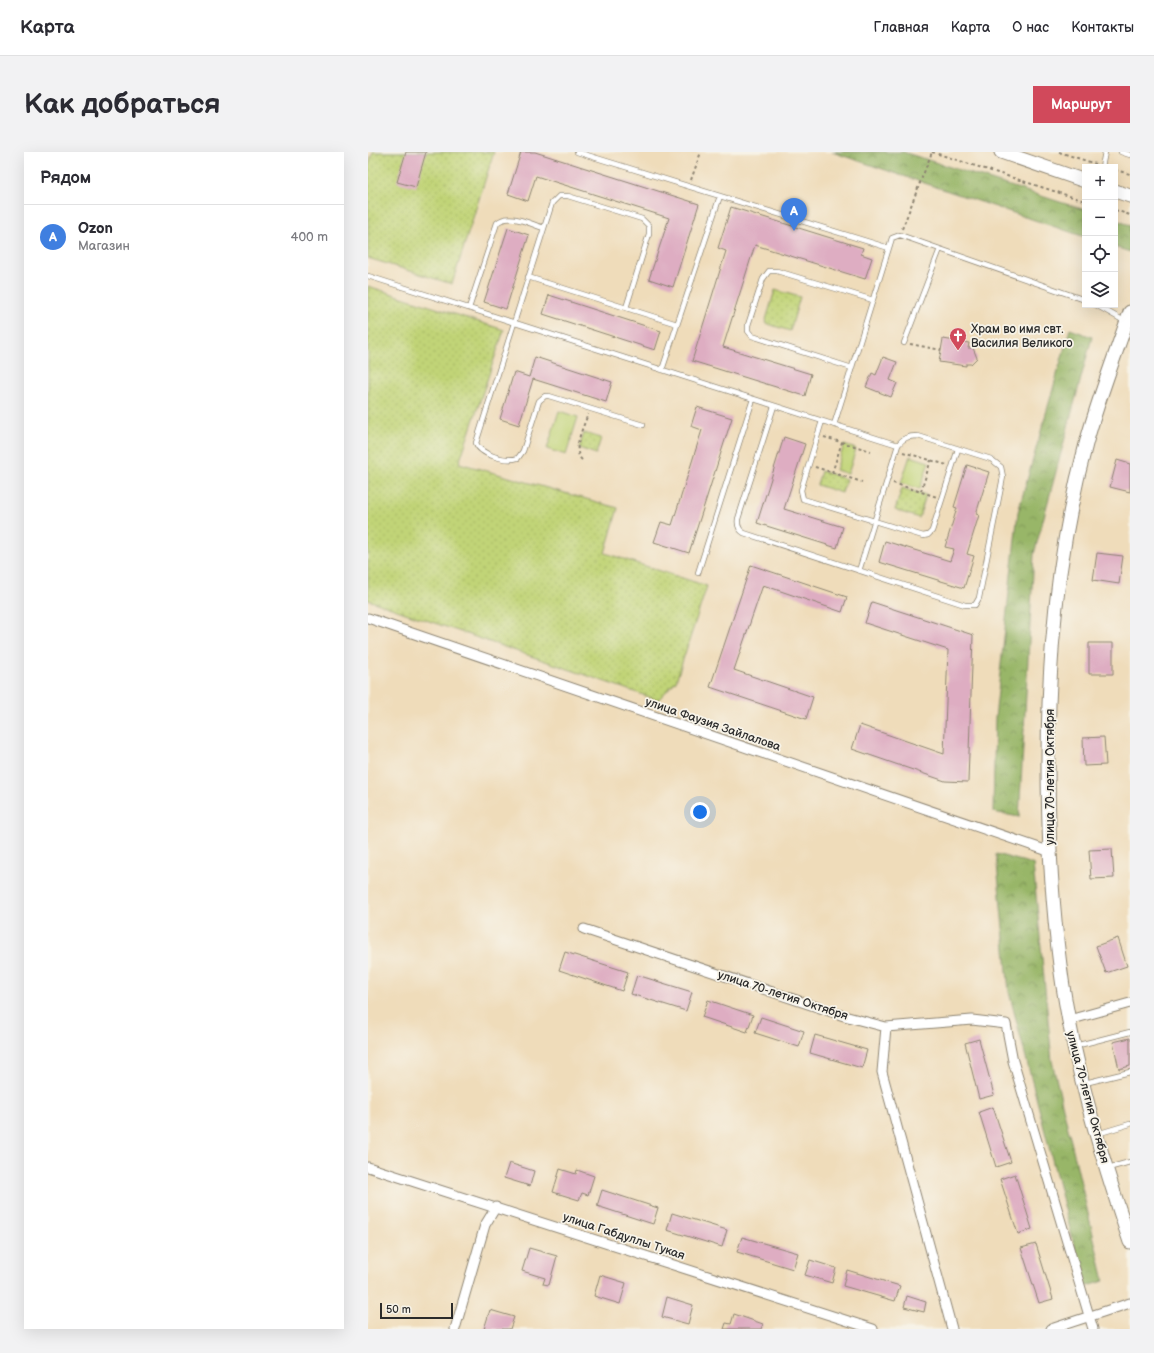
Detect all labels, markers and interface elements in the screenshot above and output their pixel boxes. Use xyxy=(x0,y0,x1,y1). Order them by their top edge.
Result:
text: Карта xyxy=(20,16,74,39)
text: Главная xyxy=(874,19,929,36)
text: Карта xyxy=(951,19,990,36)
text: О нас xyxy=(1012,19,1049,36)
text: Контакты xyxy=(1071,19,1134,36)
button: Маршрут xyxy=(1033,86,1130,123)
text: Как добраться xyxy=(24,88,221,121)
map controls xyxy=(1082,164,1118,308)
button: + xyxy=(1082,164,1118,200)
text: Рядом xyxy=(40,168,91,188)
pin: A xyxy=(781,198,807,231)
button: − xyxy=(1082,200,1118,236)
text: Ozon xyxy=(78,219,113,238)
text: A xyxy=(49,229,57,245)
text: 400 m xyxy=(291,229,328,245)
button: locate xyxy=(1082,236,1118,272)
text: Магазин xyxy=(78,238,130,254)
button: layers xyxy=(1082,272,1118,308)
place label: Храм во имя свт. Василия Великого xyxy=(971,322,1073,351)
church icon: Храм во имя свт. Василия Великого xyxy=(948,326,968,351)
street label: улица Фаузия Зайлалова xyxy=(643,694,782,755)
street label: улица 70-летия Октября xyxy=(1043,708,1058,845)
your location xyxy=(690,802,710,822)
street label: улица 70-летия Октября xyxy=(716,967,850,1024)
street label: улица 70-летия Октября xyxy=(1063,1029,1113,1165)
street label: улица Габдуллы Тукая xyxy=(561,1210,687,1263)
scale bar xyxy=(380,1301,453,1320)
text: 50 m xyxy=(386,1303,411,1316)

